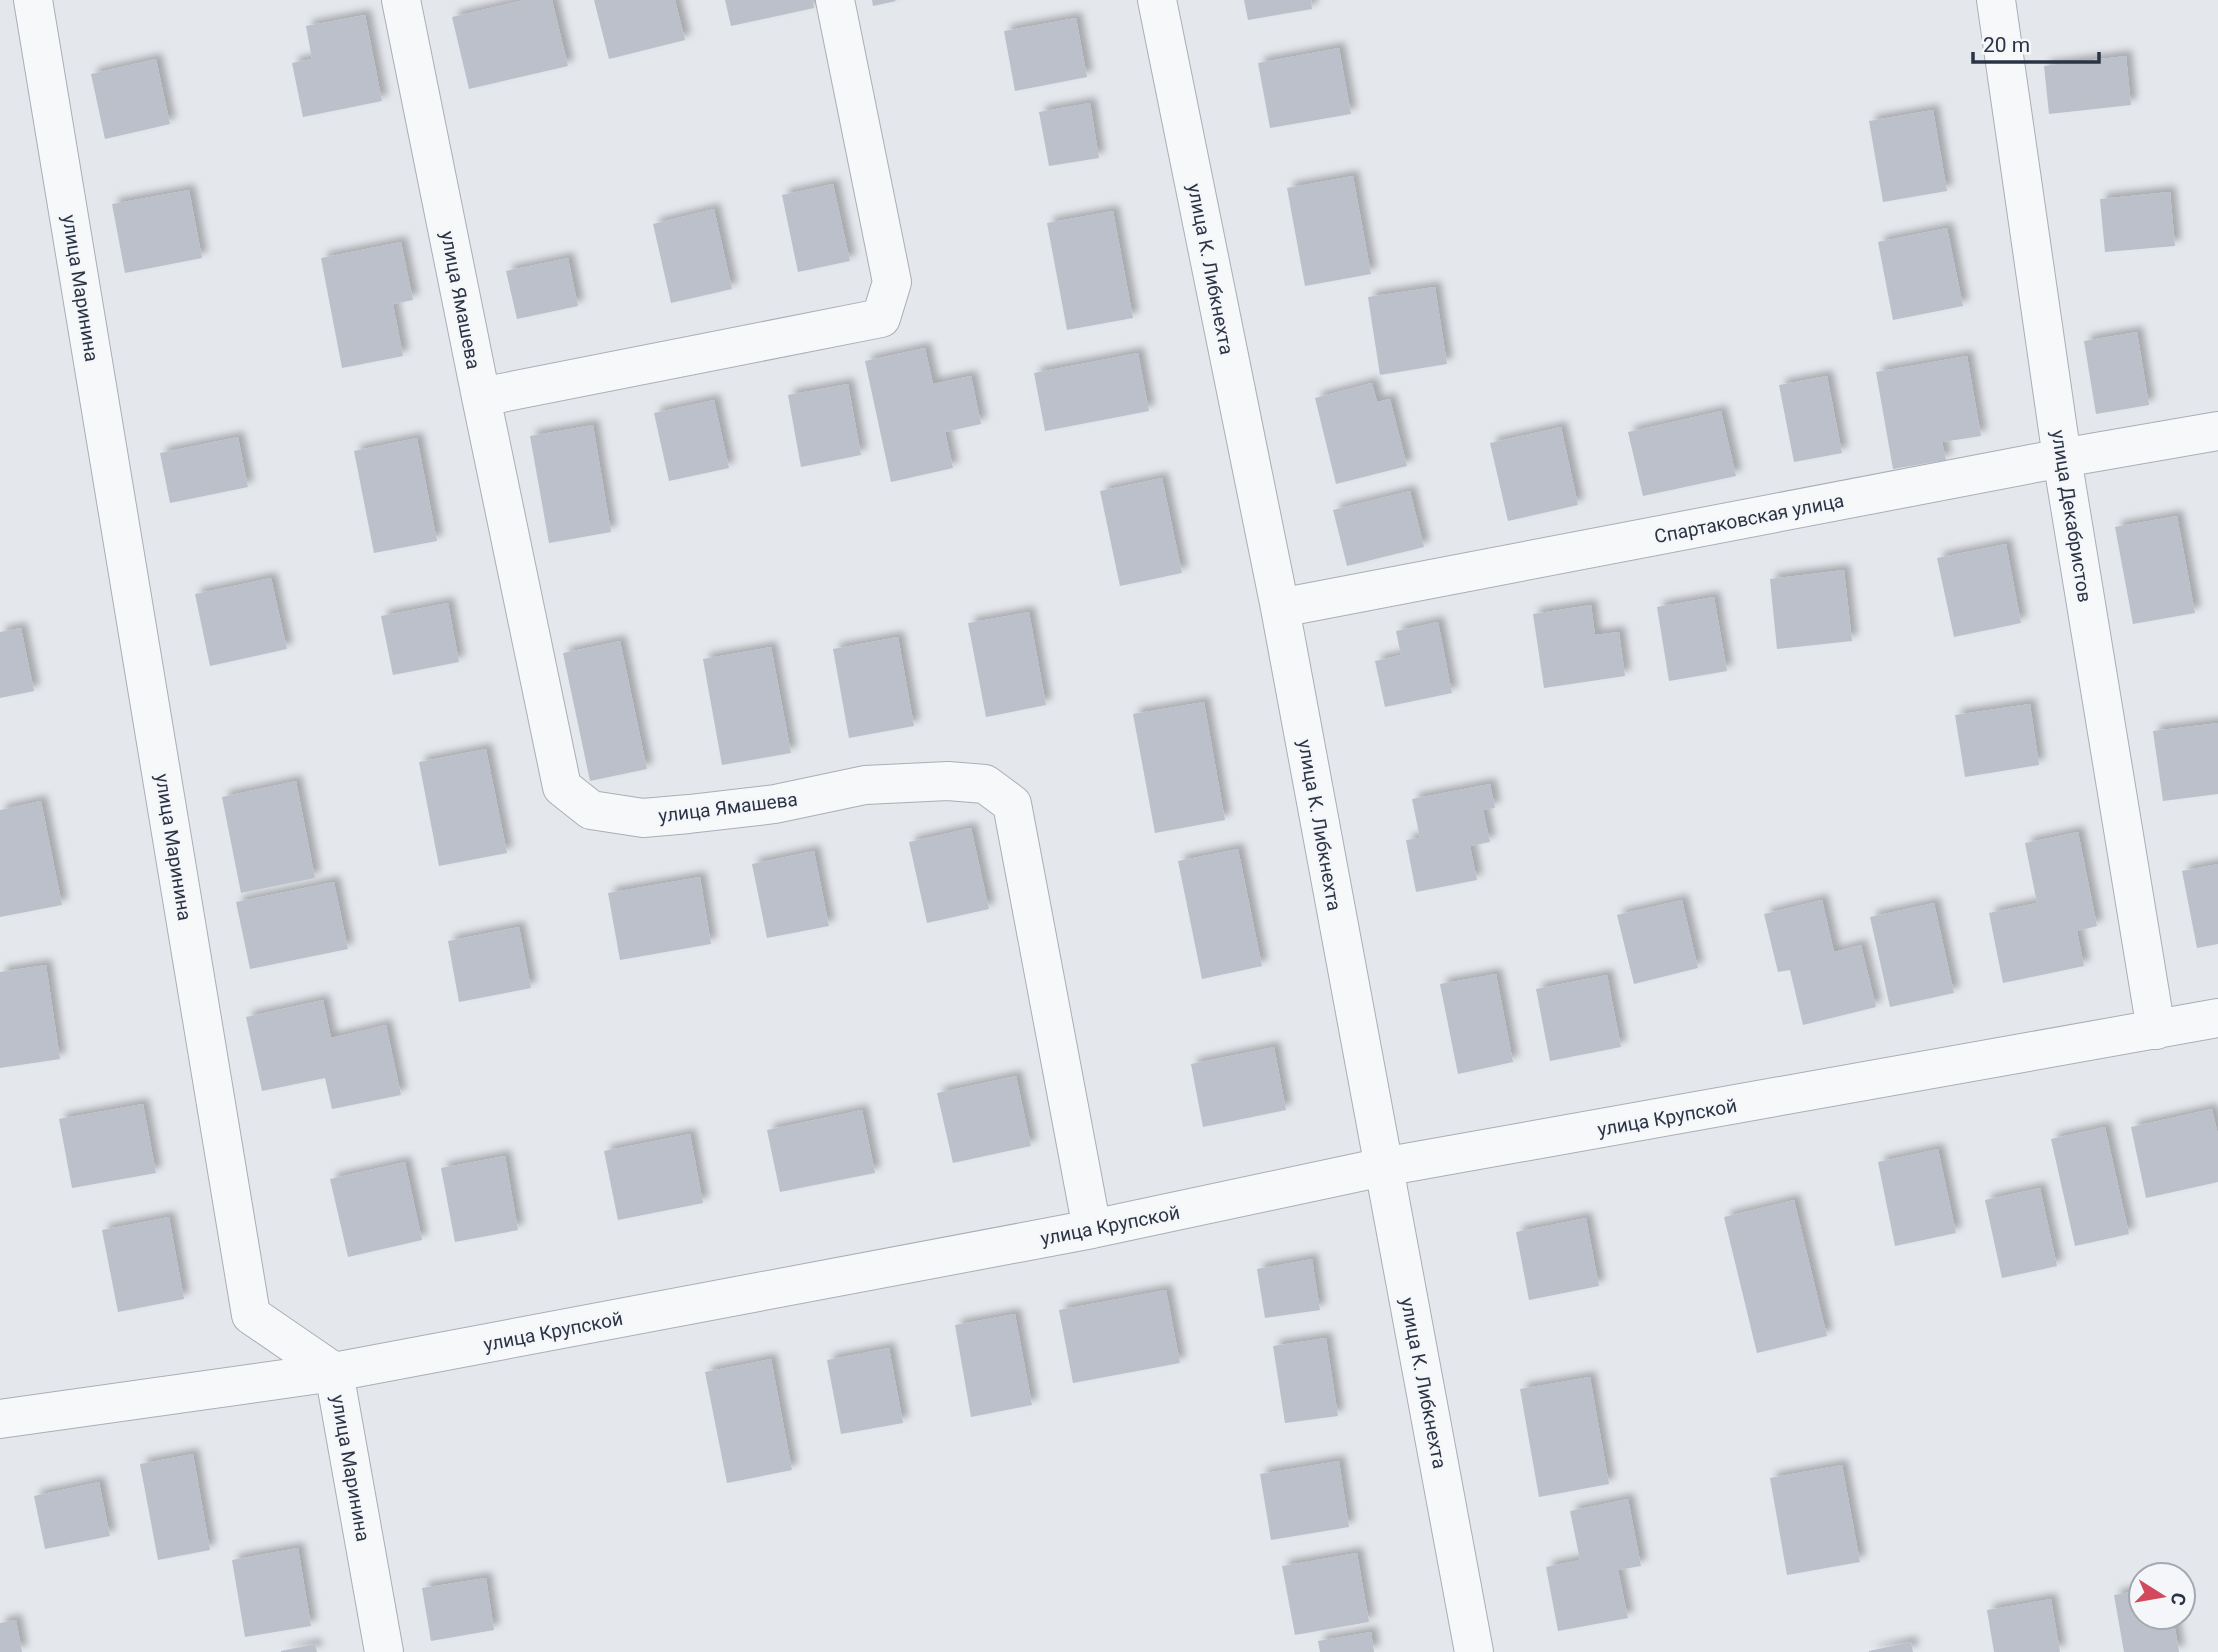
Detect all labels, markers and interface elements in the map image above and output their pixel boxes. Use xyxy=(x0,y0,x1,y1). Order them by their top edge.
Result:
scale bar xyxy=(1973,21,2099,65)
text: 20 m xyxy=(1983,33,2030,57)
street label: улица К. Либкнехта xyxy=(1183,182,1238,357)
street label: улица Маринина xyxy=(58,213,103,363)
street label: улица Ямашева xyxy=(436,229,485,371)
street label: улица Декабристов xyxy=(2047,428,2096,604)
street label: Спартаковская улица xyxy=(1652,489,1846,548)
street label: улица К. Либкнехта xyxy=(1293,738,1346,913)
street label: улица Маринина xyxy=(151,772,196,922)
street label: улица Ямашева xyxy=(657,788,799,827)
street label: улица Крупской xyxy=(1596,1094,1739,1141)
street label: улица Крупской xyxy=(1039,1201,1182,1250)
street label: улица К. Либкнехта xyxy=(1396,1296,1451,1471)
street label: улица Крупской xyxy=(482,1307,625,1356)
street label: улица Маринина xyxy=(326,1393,375,1543)
north arrow xyxy=(2127,1561,2197,1631)
text: С xyxy=(2166,1591,2191,1607)

